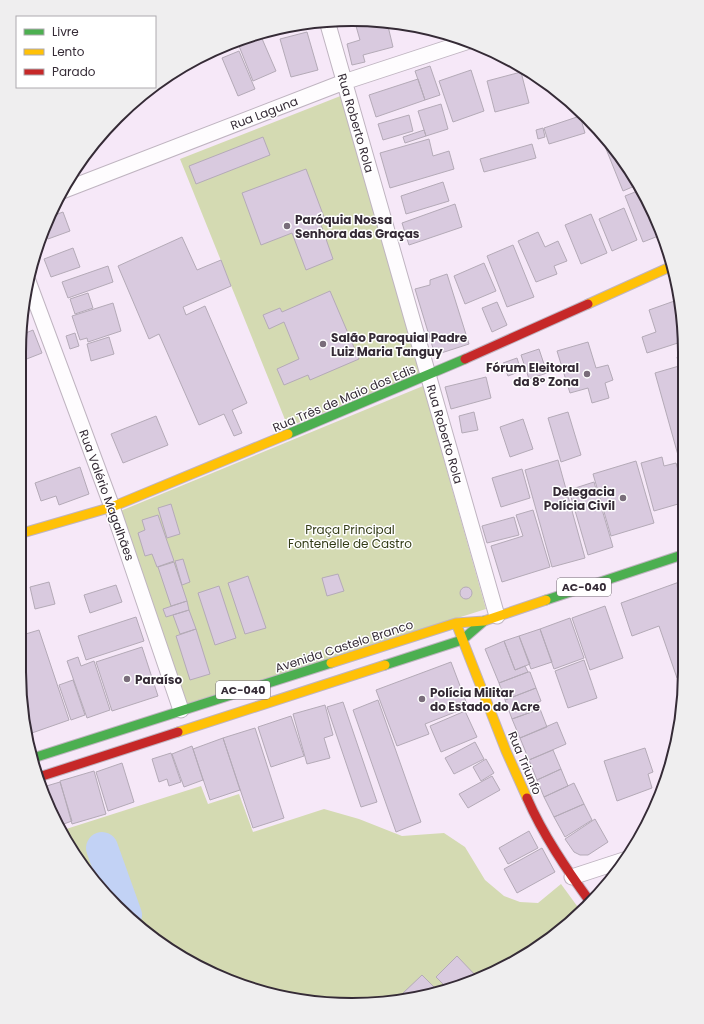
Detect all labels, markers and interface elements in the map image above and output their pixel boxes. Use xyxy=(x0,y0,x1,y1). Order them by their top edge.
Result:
legend xyxy=(16,16,156,88)
text: Livre xyxy=(52,23,79,40)
text: Lento xyxy=(52,43,85,60)
text: Parado xyxy=(52,63,96,80)
street label: Rua Roberto Rola xyxy=(334,71,378,175)
street label: Rua Laguna xyxy=(228,92,300,134)
place label: Paróquia Nossa Senhora das Graças xyxy=(295,211,420,242)
marker: Paróquia Nossa Senhora das Graças xyxy=(282,221,292,231)
place label: Salão Paroquial Padre Luiz Maria Tanguy xyxy=(331,329,468,360)
marker: Salão Paroquial Padre Luiz Maria Tanguy xyxy=(318,339,328,349)
place label: Fórum Eleitoral da 8° Zona xyxy=(486,359,579,390)
street label: Rua Três de Maio dos Edis xyxy=(270,360,418,436)
marker: Fórum Eleitoral da 8° Zona xyxy=(582,369,592,379)
street label: Rua Roberto Rola xyxy=(423,382,467,486)
street label: Rua Valério Magalhães xyxy=(75,427,139,563)
place label: Delegacia Polícia Civil xyxy=(544,483,615,514)
marker: Delegacia Polícia Civil xyxy=(618,493,628,503)
park label: Praça Principal Fontenelle de Castro xyxy=(288,521,412,552)
road number: AC-040 xyxy=(557,578,611,596)
street label: Avenida Castelo Branco xyxy=(273,616,415,676)
place label: Paraíso xyxy=(135,671,182,688)
marker: Paraíso xyxy=(122,674,132,684)
road number: AC-040 xyxy=(216,681,270,699)
place label: Polícia Militar do Estado do Acre xyxy=(430,684,540,715)
marker: Polícia Militar do Estado do Acre xyxy=(417,694,427,704)
street label: Rua Triunfo xyxy=(504,729,546,798)

